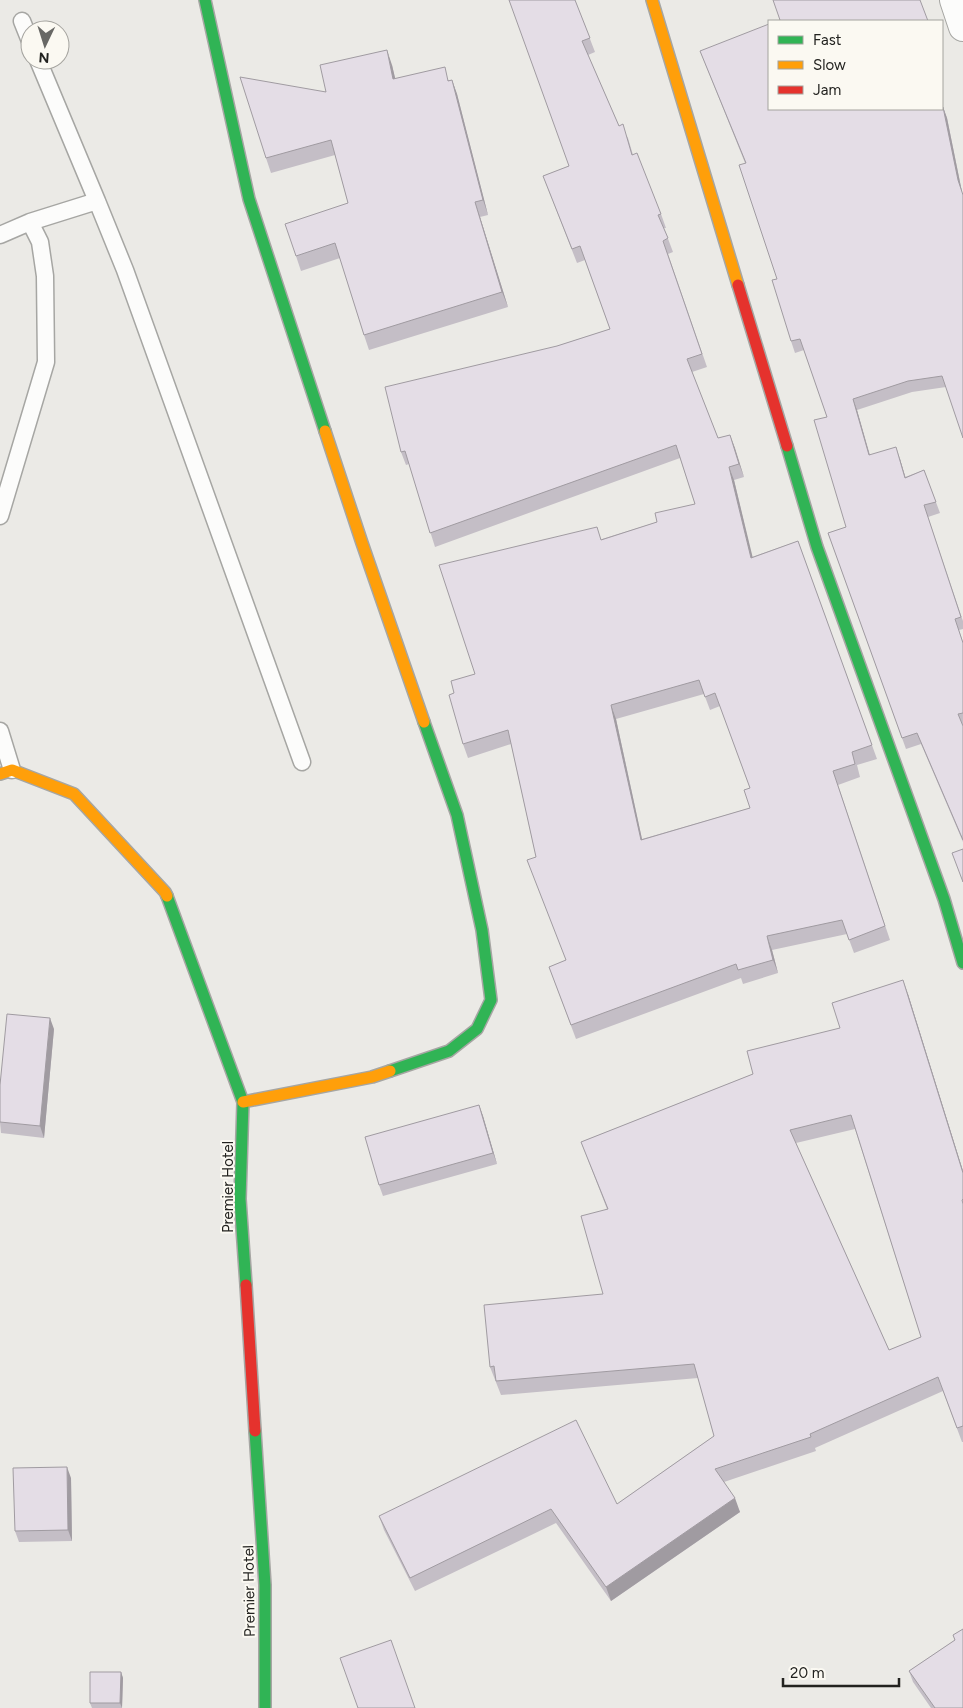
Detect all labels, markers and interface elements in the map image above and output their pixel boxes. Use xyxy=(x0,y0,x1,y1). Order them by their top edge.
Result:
north arrow xyxy=(20,20,70,70)
legend xyxy=(768,20,943,110)
text: Fast xyxy=(813,31,842,49)
text: N xyxy=(38,49,50,66)
text: Slow xyxy=(813,56,846,74)
text: Jam xyxy=(813,81,841,99)
street label: Premier Hotel xyxy=(219,1141,237,1233)
street label: Premier Hotel xyxy=(239,1545,259,1637)
scale bar xyxy=(783,1656,899,1688)
text: 20 m xyxy=(790,1664,824,1682)

